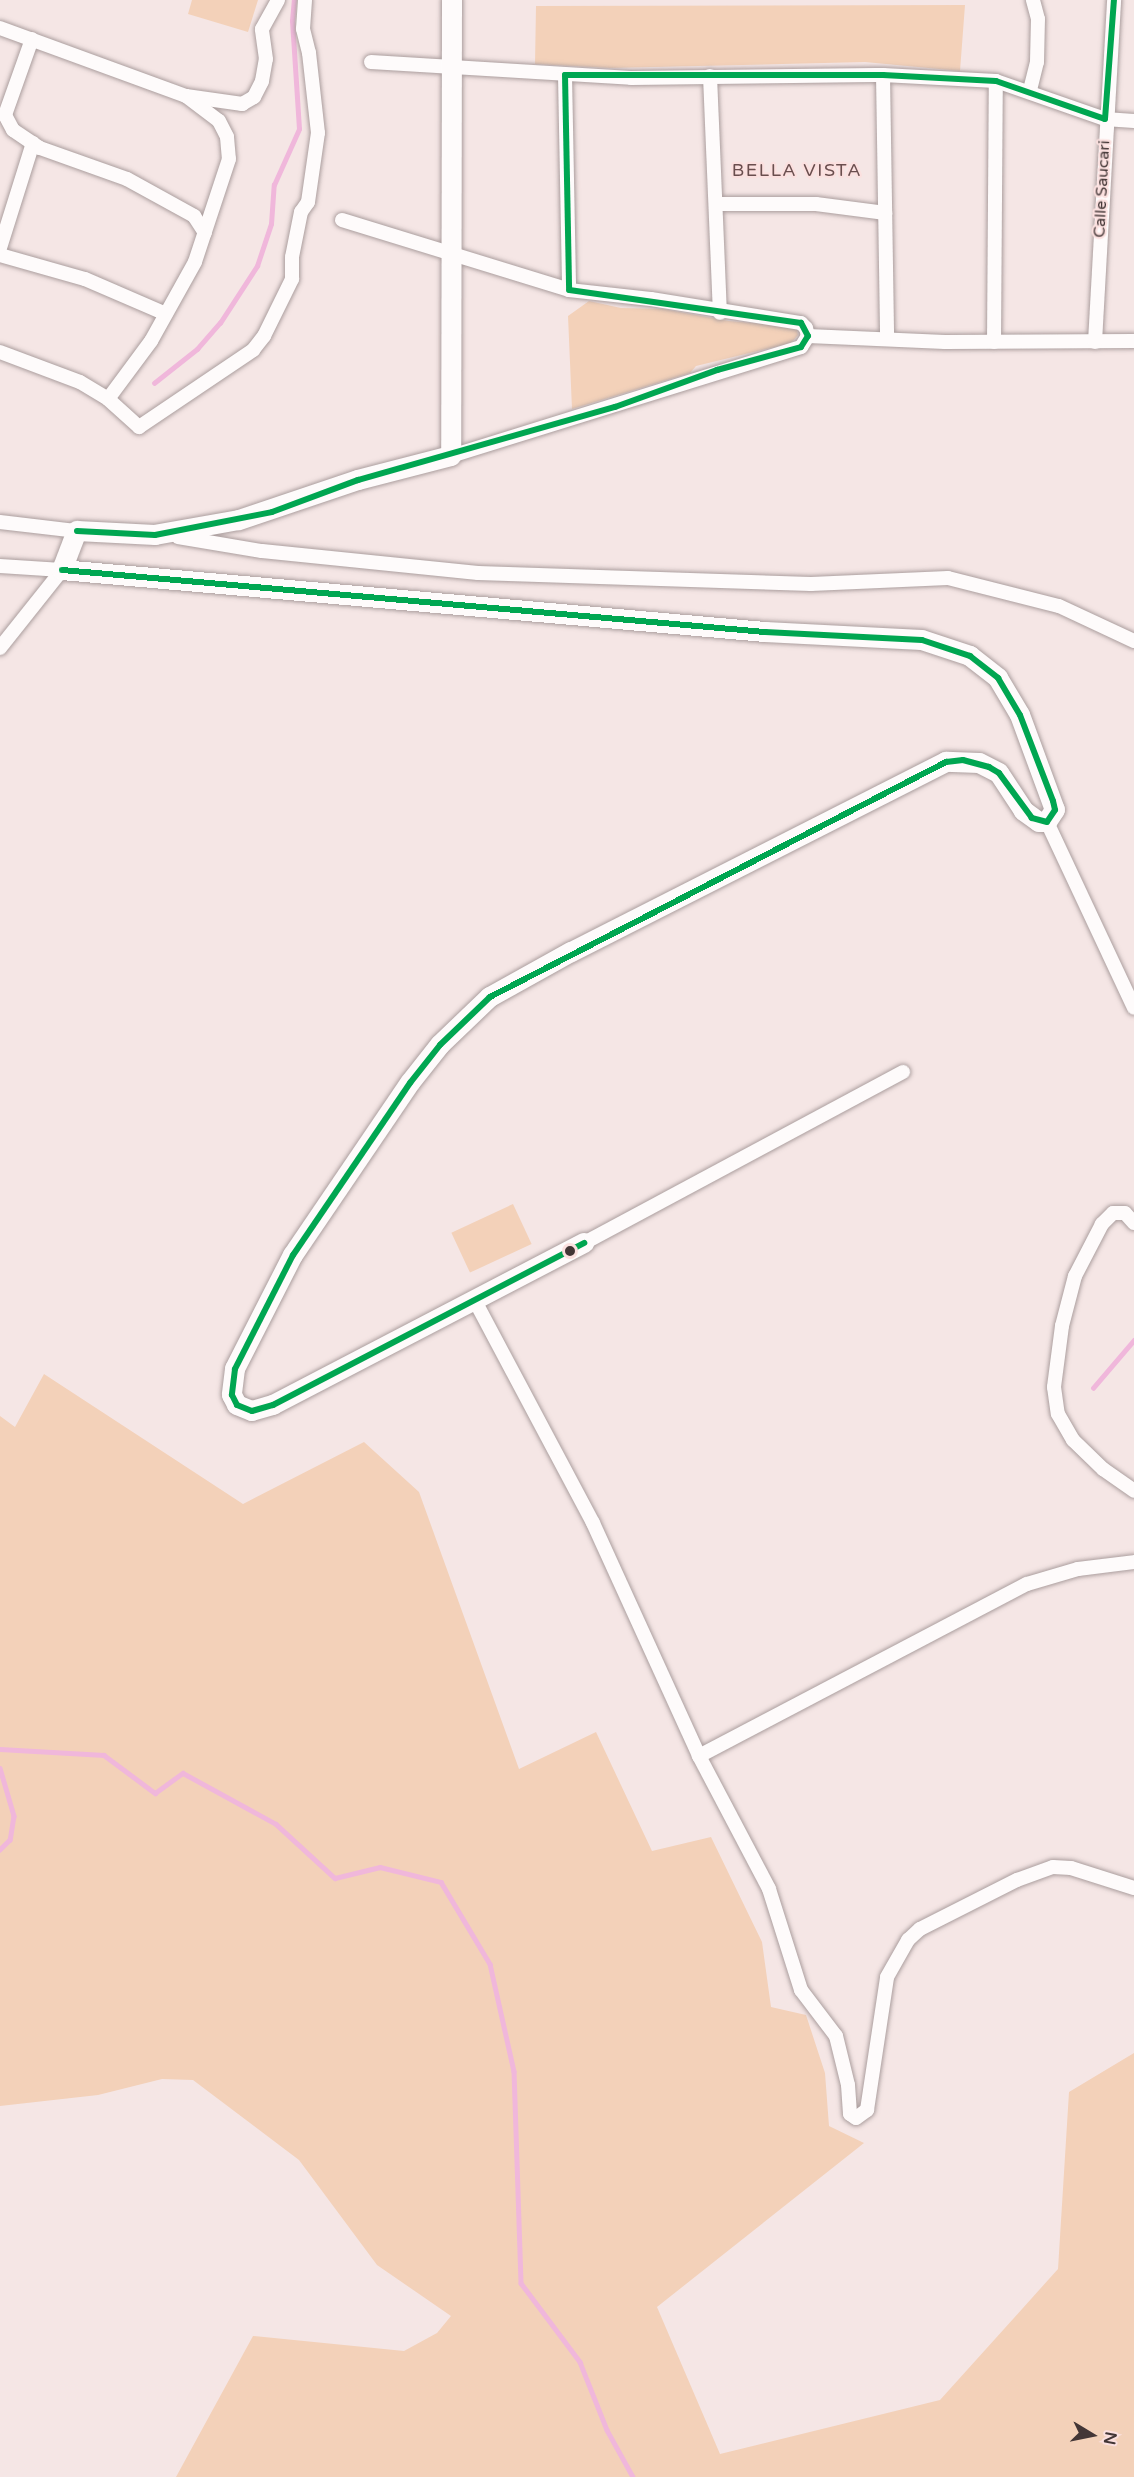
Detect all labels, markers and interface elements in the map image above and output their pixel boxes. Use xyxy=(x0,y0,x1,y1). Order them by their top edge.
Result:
street label: Calle Saucari xyxy=(1090,140,1114,238)
district label: BELLA VISTA xyxy=(732,159,862,181)
unlabelled marker xyxy=(564,1245,576,1257)
north arrow xyxy=(1062,2405,1122,2465)
text: N xyxy=(1099,2430,1121,2446)

